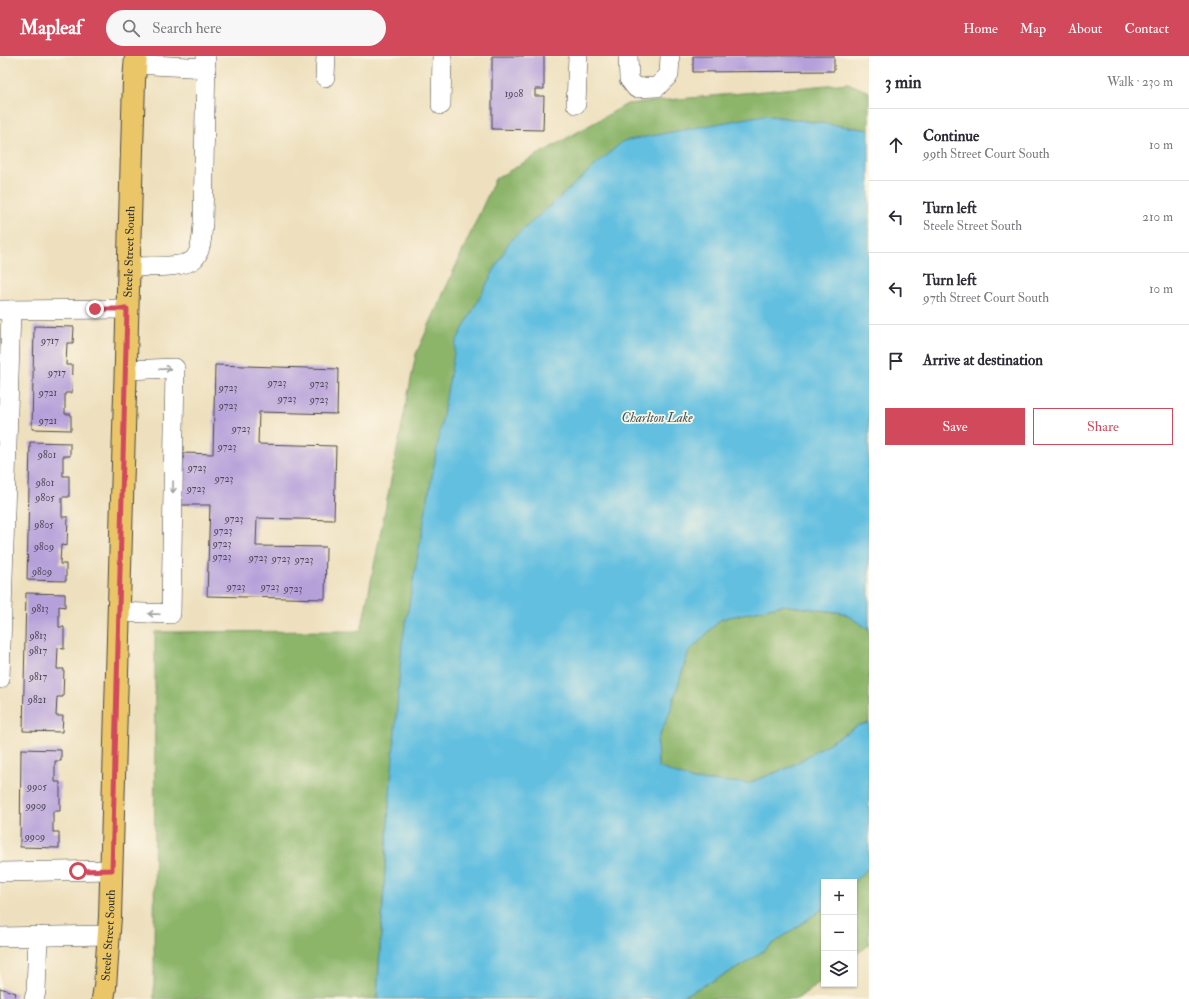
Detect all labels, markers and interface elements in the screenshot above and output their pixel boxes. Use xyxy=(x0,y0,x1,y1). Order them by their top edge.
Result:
search box xyxy=(106,10,386,46)
text: Mapleaf xyxy=(20,16,82,40)
icon: search xyxy=(120,17,142,39)
text: Search here xyxy=(152,19,222,38)
text: Home xyxy=(963,20,998,37)
text: Map xyxy=(1020,20,1046,37)
text: About xyxy=(1068,20,1102,37)
text: Contact xyxy=(1124,20,1169,37)
text: 3 min xyxy=(885,72,922,93)
text: Walk · 230 m xyxy=(1107,74,1173,90)
house number: 1908 xyxy=(505,88,524,100)
text: Continue xyxy=(923,127,979,146)
icon: ahead xyxy=(885,134,907,156)
text: 10 m xyxy=(1149,137,1173,153)
text: 99th Street Court South xyxy=(923,146,1050,162)
text: Turn left xyxy=(923,199,977,218)
street label: Steele Street South xyxy=(121,205,138,298)
icon: left xyxy=(885,206,907,228)
text: 210 m xyxy=(1142,209,1173,225)
text: Steele Street South xyxy=(923,218,1022,234)
text: Turn left xyxy=(923,271,977,290)
icon: left xyxy=(885,278,907,300)
text: 10 m xyxy=(1149,281,1173,297)
text: 97th Street Court South xyxy=(923,290,1049,306)
route end xyxy=(86,300,104,318)
house number: 9717 xyxy=(40,335,59,347)
icon: arrive xyxy=(885,350,907,372)
text: Arrive at destination xyxy=(923,351,1043,370)
one-way arrow xyxy=(158,365,171,373)
house number: 9717 xyxy=(47,367,66,379)
house number: 9723 xyxy=(267,377,286,389)
house number: 9723 xyxy=(309,378,328,390)
house number: 9723 xyxy=(218,382,237,394)
house number: 9721 xyxy=(38,387,58,399)
house number: 9723 xyxy=(277,393,296,405)
house number: 9723 xyxy=(309,394,328,406)
house number: 9723 xyxy=(218,400,237,412)
button: Save xyxy=(885,408,1025,445)
button: Share xyxy=(1033,408,1173,445)
water label: Charlton Lake xyxy=(621,410,693,426)
house number: 9721 xyxy=(38,415,58,427)
house number: 9723 xyxy=(231,423,250,435)
house number: 9723 xyxy=(217,441,236,453)
house number: 9801 xyxy=(37,449,57,461)
house number: 9723 xyxy=(187,462,206,474)
house number: 9723 xyxy=(214,473,233,485)
house number: 9801 xyxy=(35,477,55,489)
one-way arrow xyxy=(170,480,177,493)
house number: 9723 xyxy=(186,483,205,495)
house number: 9805 xyxy=(34,492,55,504)
house number: 9723 xyxy=(224,513,243,525)
house number: 9805 xyxy=(33,519,54,531)
house number: 9723 xyxy=(213,525,232,537)
house number: 9723 xyxy=(212,538,231,550)
house number: 9809 xyxy=(33,541,54,553)
house number: 9723 xyxy=(212,551,231,563)
house number: 9723 xyxy=(248,552,267,564)
house number: 9723 xyxy=(271,553,290,565)
house number: 9723 xyxy=(294,554,313,566)
house number: 9809 xyxy=(31,566,52,578)
house number: 9723 xyxy=(226,581,245,593)
house number: 9723 xyxy=(260,581,279,593)
house number: 9723 xyxy=(283,583,302,595)
house number: 9813 xyxy=(30,603,49,615)
one-way arrow xyxy=(148,610,161,617)
house number: 9813 xyxy=(28,630,47,642)
house number: 9817 xyxy=(28,645,47,657)
house number: 9817 xyxy=(28,671,47,683)
house number: 9821 xyxy=(27,694,47,706)
house number: 9905 xyxy=(26,781,47,793)
house number: 9909 xyxy=(25,800,46,812)
house number: 9909 xyxy=(24,831,45,843)
route start xyxy=(69,862,87,880)
map controls xyxy=(821,879,857,987)
button: + xyxy=(821,879,857,915)
street label: Steele Street South xyxy=(98,889,119,982)
button: − xyxy=(821,915,857,951)
button: layers xyxy=(821,951,857,987)

